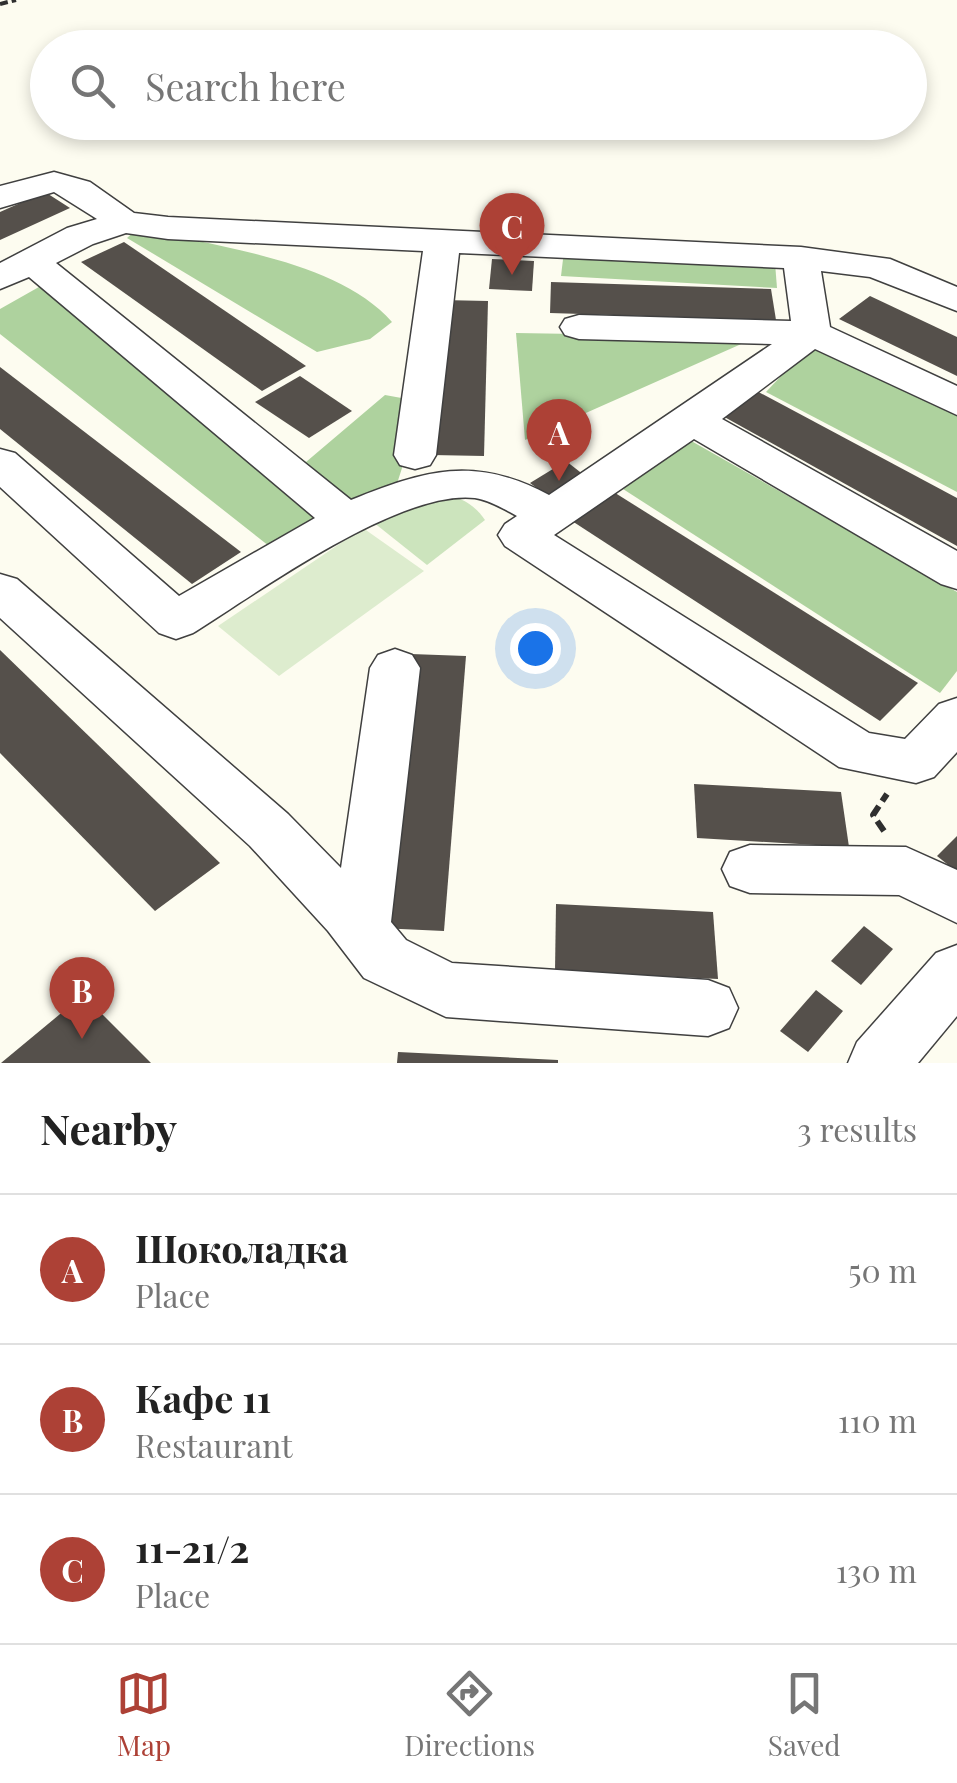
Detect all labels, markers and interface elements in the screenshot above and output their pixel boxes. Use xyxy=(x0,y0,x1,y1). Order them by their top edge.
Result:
search box xyxy=(30,30,927,140)
icon: search xyxy=(65,58,120,113)
text: Search here xyxy=(145,60,346,111)
pin: C xyxy=(480,192,544,275)
pin: A xyxy=(526,398,592,481)
your location xyxy=(510,623,561,674)
pin: B xyxy=(49,956,114,1039)
text: Nearby xyxy=(40,1100,177,1156)
text: 3 results xyxy=(797,1107,917,1150)
text: Шоколадка xyxy=(135,1222,348,1273)
text: A xyxy=(62,1248,83,1291)
text: 50 m xyxy=(848,1248,917,1291)
text: Place xyxy=(135,1273,210,1316)
text: Кафе 11 xyxy=(135,1372,271,1423)
text: B xyxy=(62,1398,83,1441)
text: 110 m xyxy=(838,1398,917,1441)
text: Restaurant xyxy=(135,1423,293,1466)
text: 11-21/2 xyxy=(135,1522,249,1573)
text: C xyxy=(61,1548,84,1591)
text: 130 m xyxy=(836,1548,917,1591)
text: Place xyxy=(135,1573,210,1616)
tab: Map xyxy=(116,1666,171,1763)
tab: Directions xyxy=(404,1666,535,1763)
tab: Saved xyxy=(768,1666,841,1763)

